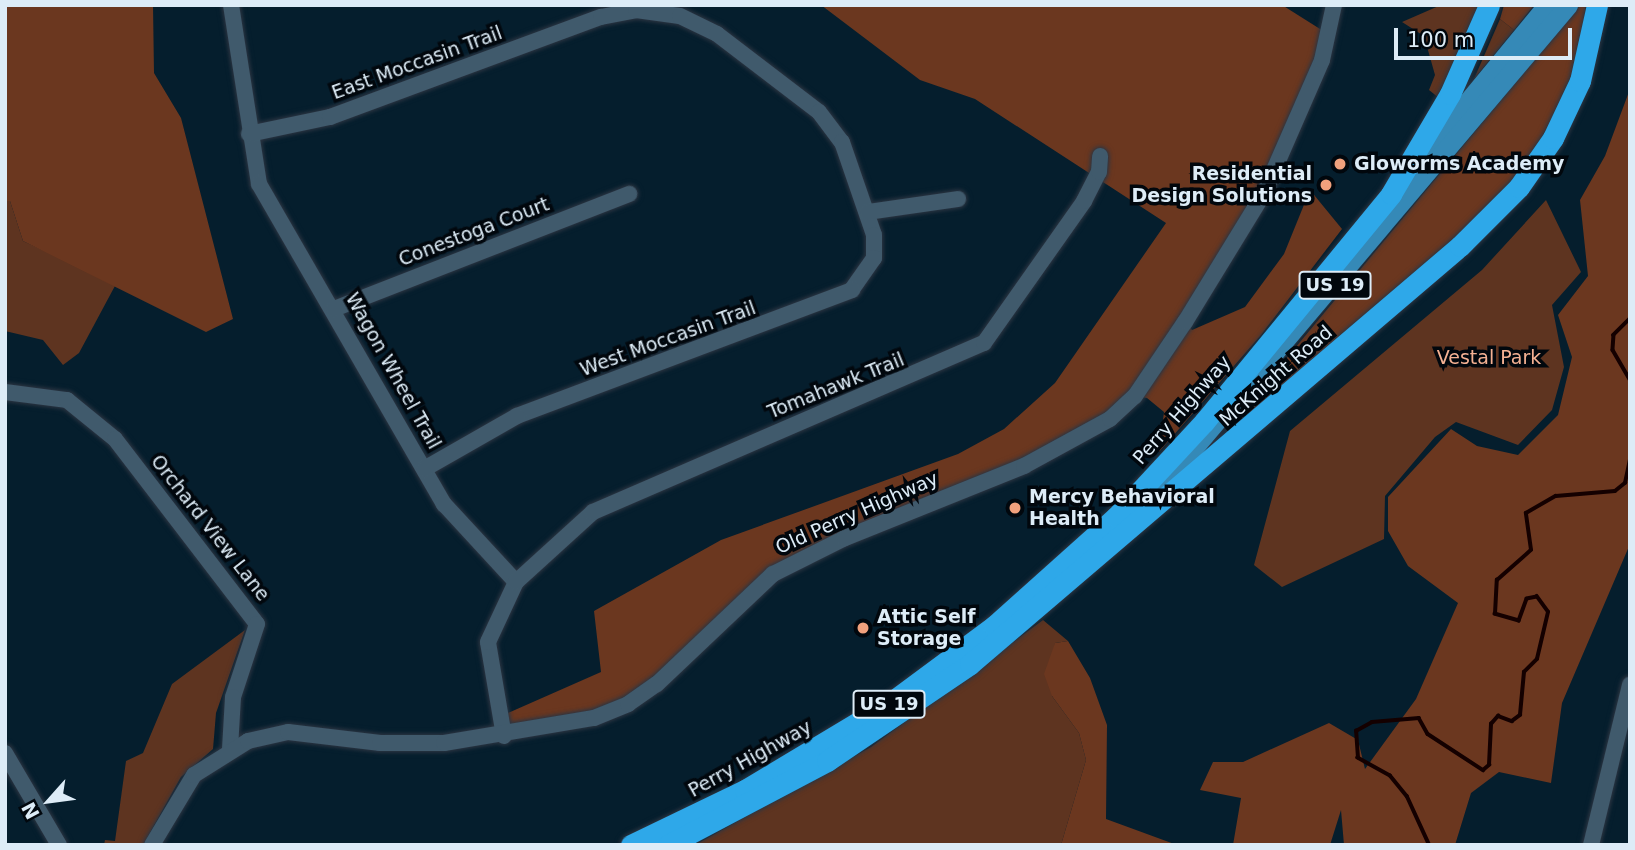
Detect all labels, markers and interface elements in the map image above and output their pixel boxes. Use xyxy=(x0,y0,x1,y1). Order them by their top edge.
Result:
scale bar xyxy=(1397,14,1576,58)
street label: East Moccasin Trail xyxy=(329,22,505,104)
text: 100 m xyxy=(1407,28,1474,52)
place label: Gloworms Academy xyxy=(1354,153,1564,175)
marker: Gloworms Academy xyxy=(1332,156,1348,172)
place label: Residential Design Solutions xyxy=(1132,163,1312,207)
marker: Residential Design Solutions xyxy=(1318,177,1334,193)
street label: Conestoga Court xyxy=(395,193,553,271)
road number: US 19 xyxy=(1298,270,1372,300)
street label: Wagon Wheel Trail xyxy=(341,289,445,453)
street label: West Moccasin Trail xyxy=(577,297,759,381)
street label: McKnight Road xyxy=(1215,321,1337,431)
park label: Vestal Park xyxy=(1437,347,1541,369)
street label: Tomahawk Trail xyxy=(764,348,908,424)
street label: Perry Highway xyxy=(1128,351,1236,469)
street label: Orchard View Lane xyxy=(146,450,274,606)
street label: Old Perry Highway xyxy=(772,467,942,559)
place label: Mercy Behavioral Health xyxy=(1029,486,1215,530)
marker: Mercy Behavioral Health xyxy=(1007,500,1023,516)
place label: Attic Self Storage xyxy=(877,606,976,650)
marker: Attic Self Storage xyxy=(855,620,871,636)
road number: US 19 xyxy=(852,690,926,718)
street label: Perry Highway xyxy=(685,716,815,802)
north arrow xyxy=(14,766,84,836)
text: N xyxy=(17,799,44,823)

